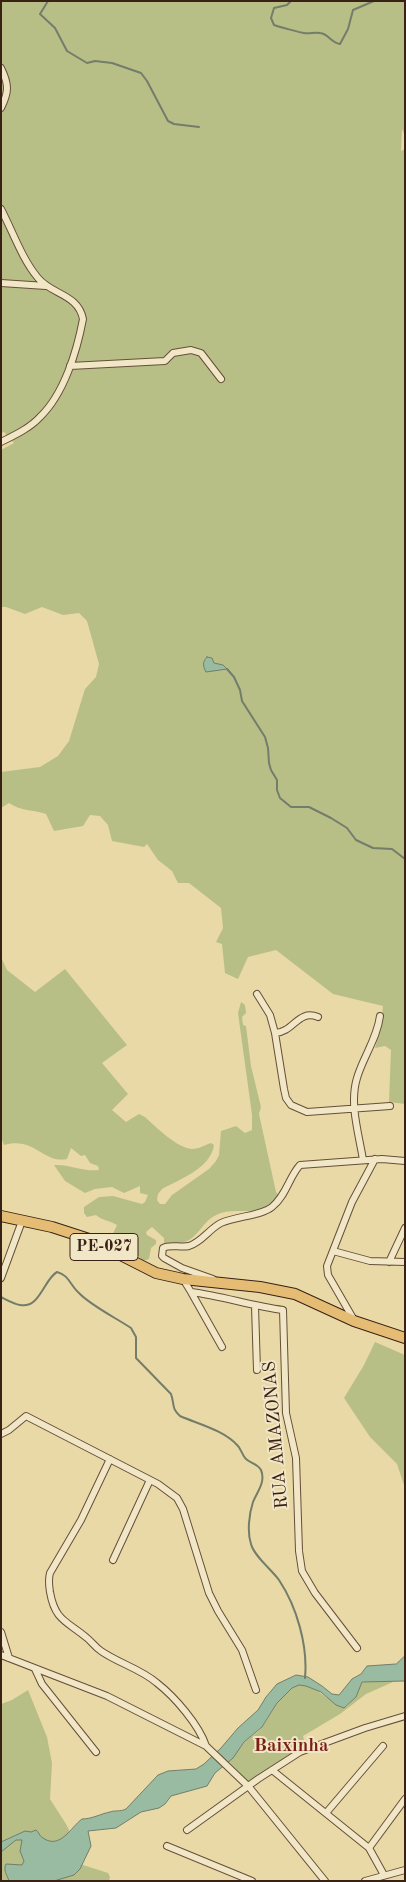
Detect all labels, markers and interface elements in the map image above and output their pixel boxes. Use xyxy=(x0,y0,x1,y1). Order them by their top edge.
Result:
road number: PE-027 xyxy=(70,1234,138,1260)
street label: RUA AMAZONAS xyxy=(259,1360,293,1510)
district label: Baixinha xyxy=(253,1735,329,1757)

